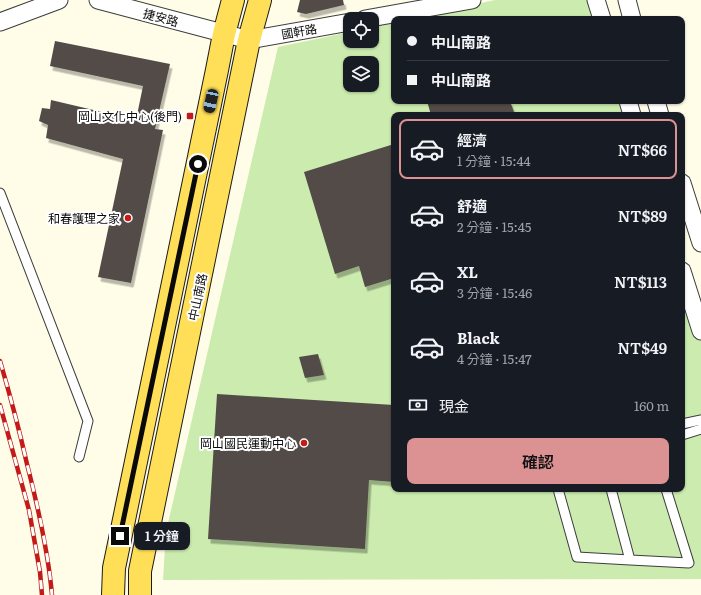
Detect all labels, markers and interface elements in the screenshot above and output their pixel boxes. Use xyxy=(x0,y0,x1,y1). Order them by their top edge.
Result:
street label: 捷安路 xyxy=(141,4,181,30)
map controls xyxy=(343,12,379,92)
button: locate xyxy=(343,12,379,48)
street label: 國軒路 xyxy=(280,19,318,43)
text: 中山南路 xyxy=(431,30,491,53)
button: layers xyxy=(343,56,379,92)
text: 中山南路 xyxy=(431,68,491,91)
car xyxy=(203,88,219,114)
place label: 岡山文化中心(後門) xyxy=(78,107,182,125)
marker: 岡山文化中心(後門) xyxy=(185,111,195,121)
text: 經濟 xyxy=(457,128,487,151)
icon: car xyxy=(409,131,445,167)
text: NT$66 xyxy=(618,138,667,161)
text: 1 分鐘 · 15:44 xyxy=(457,151,531,170)
route start xyxy=(189,155,207,173)
text: 舒適 xyxy=(457,194,487,217)
icon: car xyxy=(409,197,445,233)
text: NT$89 xyxy=(618,204,667,227)
place label: 和春護理之家 xyxy=(48,209,120,227)
marker: 和春護理之家 xyxy=(123,213,133,223)
text: 2 分鐘 · 15:45 xyxy=(457,217,531,236)
text: XL xyxy=(457,260,478,283)
icon: car xyxy=(409,263,445,299)
text: NT$113 xyxy=(614,270,667,293)
street label: 中山南路 xyxy=(183,272,211,322)
text: 3 分鐘 · 15:46 xyxy=(457,283,532,302)
text: Black xyxy=(457,326,500,349)
icon: car xyxy=(409,329,445,365)
text: NT$49 xyxy=(618,336,667,359)
text: 4 分鐘 · 15:47 xyxy=(457,349,532,368)
icon: cash xyxy=(407,394,429,416)
text: 現金 xyxy=(439,394,469,417)
text: 160 m xyxy=(634,396,669,415)
place label: 岡山國民運動中心 xyxy=(200,434,296,452)
marker: 岡山國民運動中心 xyxy=(299,438,309,448)
button: 確認 xyxy=(407,438,669,484)
callout: 1 分鐘 xyxy=(134,522,190,550)
text: 1 分鐘 xyxy=(145,526,179,545)
route end xyxy=(111,527,129,545)

